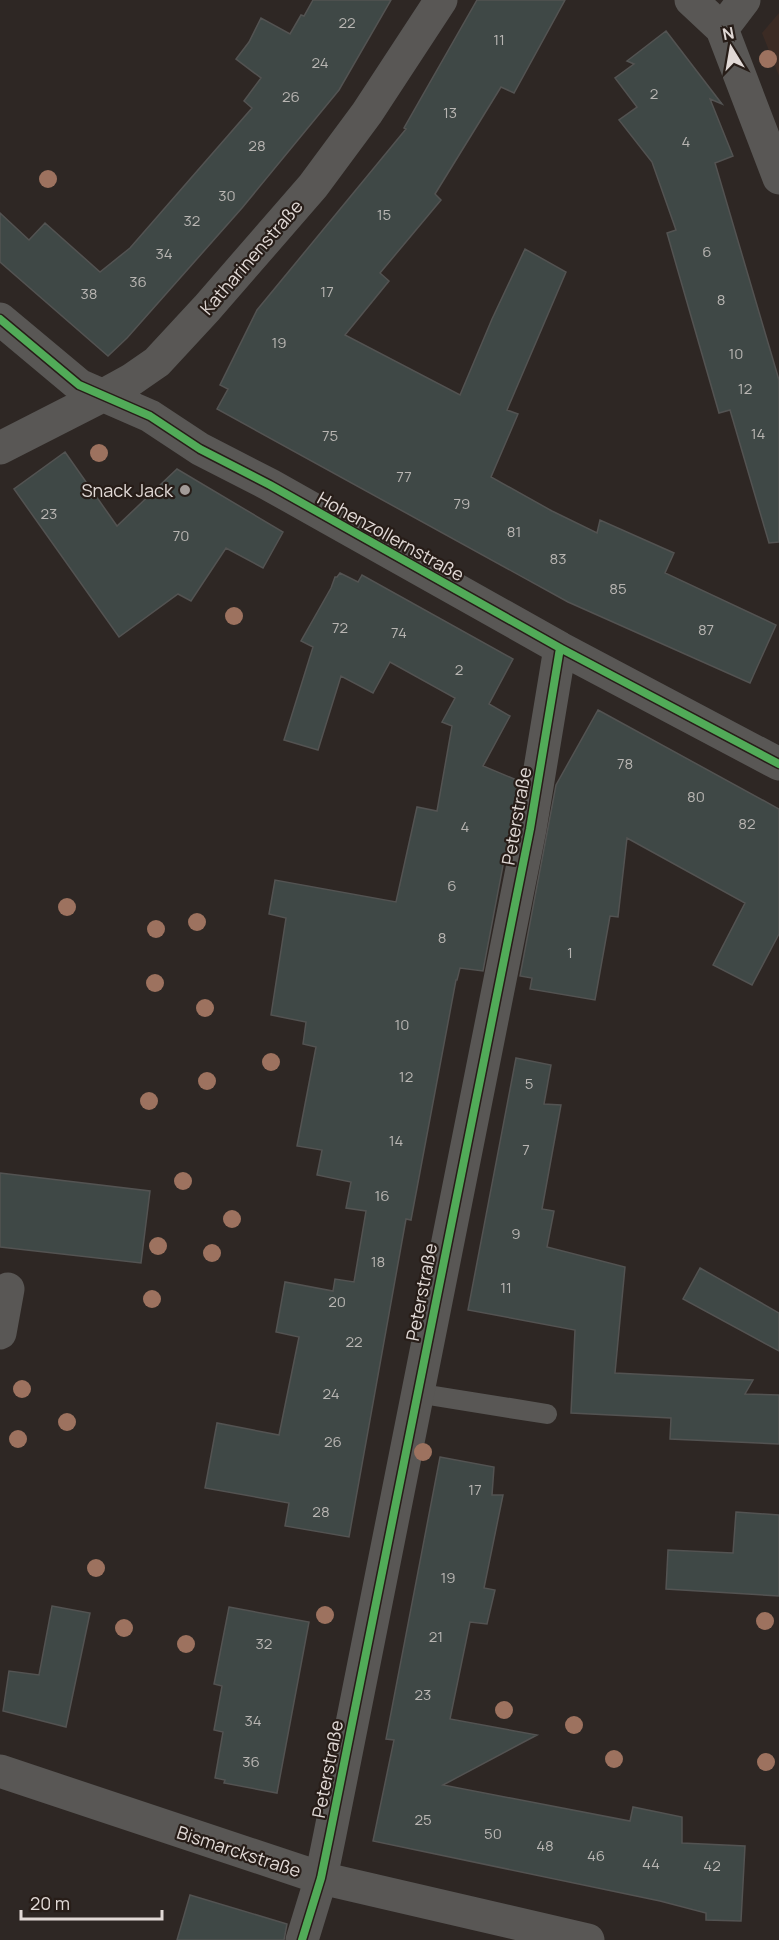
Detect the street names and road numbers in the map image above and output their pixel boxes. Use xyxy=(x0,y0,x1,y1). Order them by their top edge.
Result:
street label: Katharinenstraße xyxy=(194,194,308,320)
street label: Hohenzollernstraße xyxy=(313,486,469,586)
street label: Peterstraße xyxy=(496,765,536,867)
street label: Peterstraße xyxy=(400,1241,442,1343)
street label: Peterstraße xyxy=(306,1718,348,1820)
street label: Bismarckstraße xyxy=(174,1820,304,1882)

